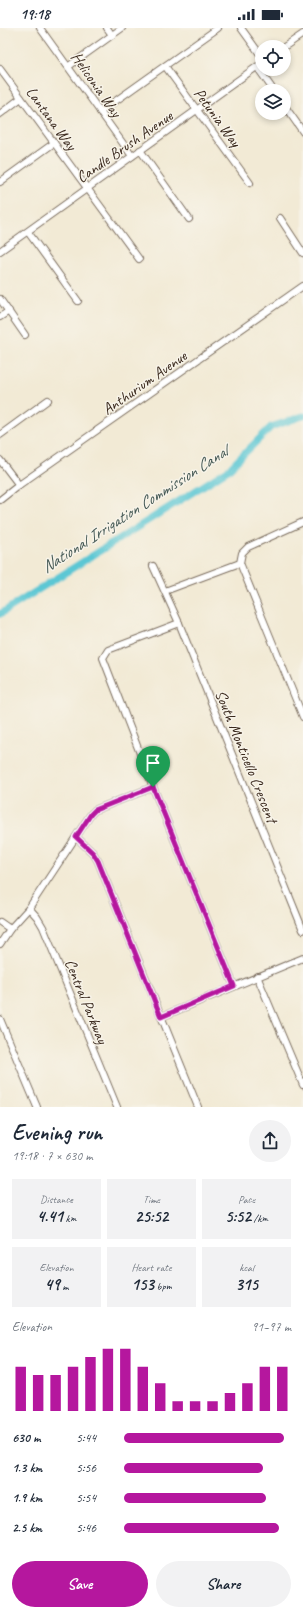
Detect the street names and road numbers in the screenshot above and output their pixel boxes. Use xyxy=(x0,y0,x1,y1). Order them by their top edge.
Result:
street label: Heliconia Way xyxy=(66,48,127,122)
street label: Lantana Way xyxy=(21,83,82,156)
street label: Petunia Way xyxy=(189,84,246,152)
street label: Candle Brush Avenue xyxy=(72,105,178,187)
street label: Anthurium Avenue xyxy=(98,345,192,419)
street label: South Monticello Crescent xyxy=(210,687,283,828)
street label: Central Parkway xyxy=(60,956,113,1048)

